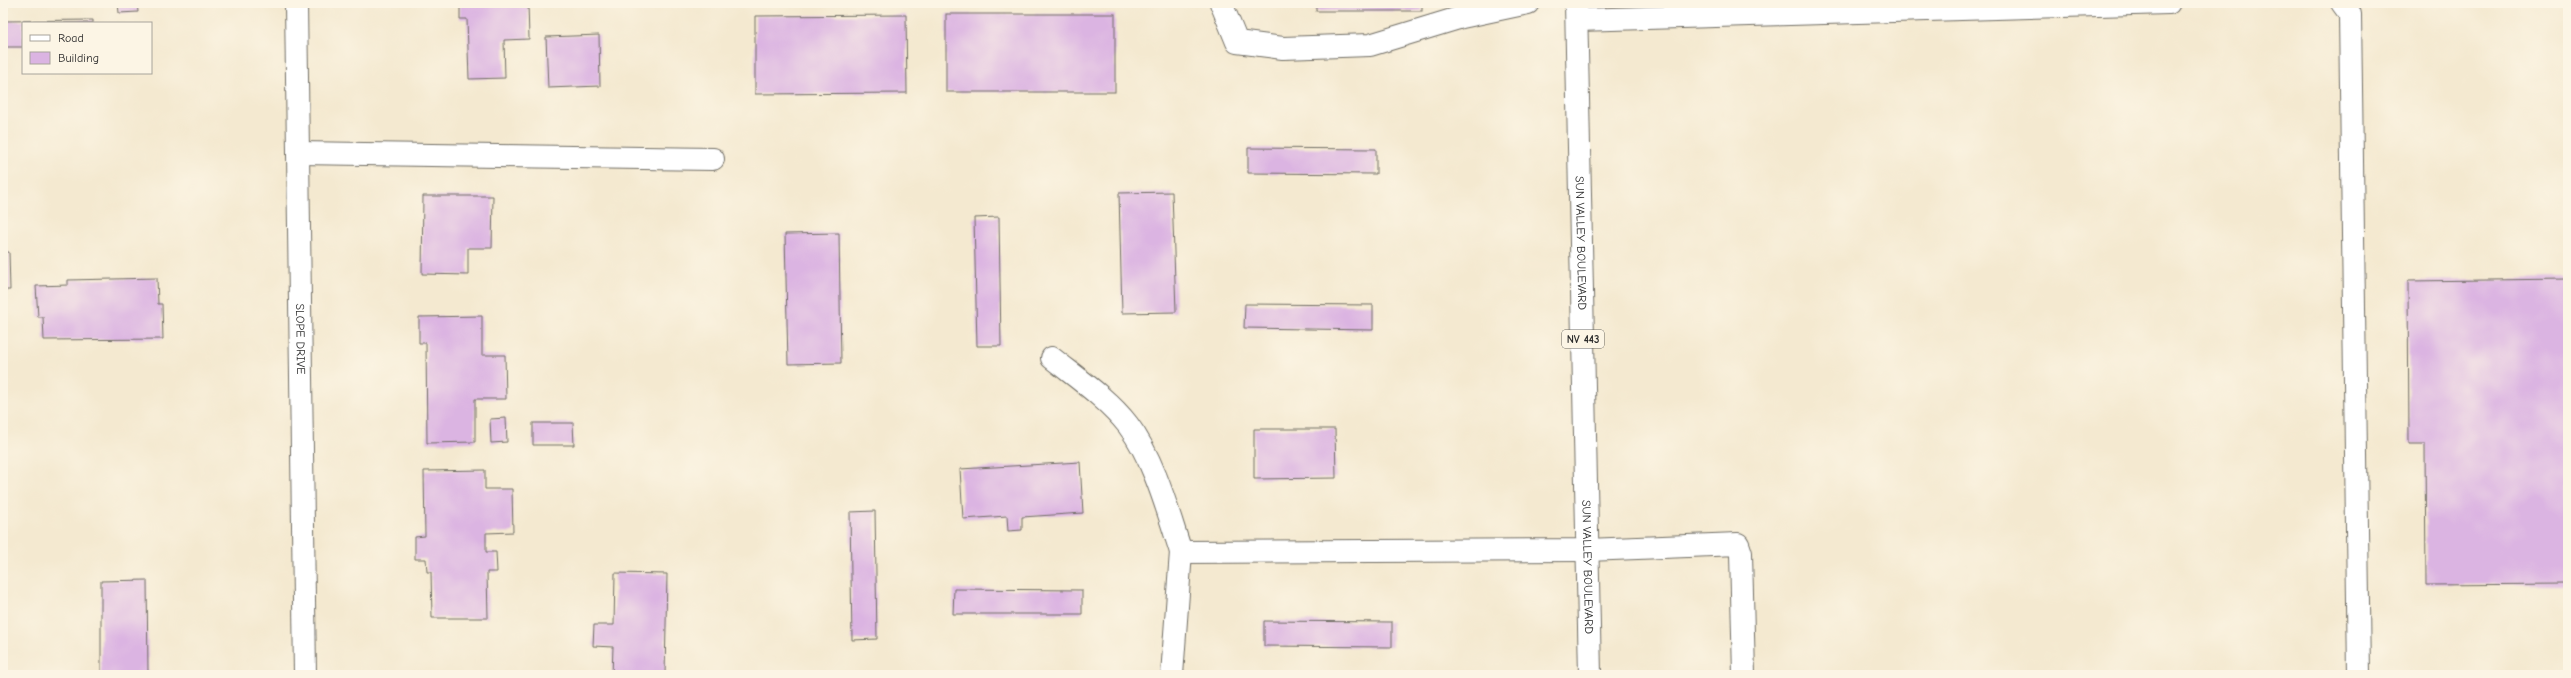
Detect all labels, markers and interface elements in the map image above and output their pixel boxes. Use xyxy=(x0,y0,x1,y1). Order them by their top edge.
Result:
legend xyxy=(22,22,152,74)
text: Road xyxy=(58,31,84,45)
text: Building xyxy=(58,51,99,65)
street label: SUN VALLEY BOULEVARD xyxy=(1573,176,1589,310)
street label: SLOPE DRIVE xyxy=(293,303,308,375)
road number: NV 443 xyxy=(1562,330,1604,348)
street label: SUN VALLEY BOULEVARD xyxy=(1579,500,1596,634)

